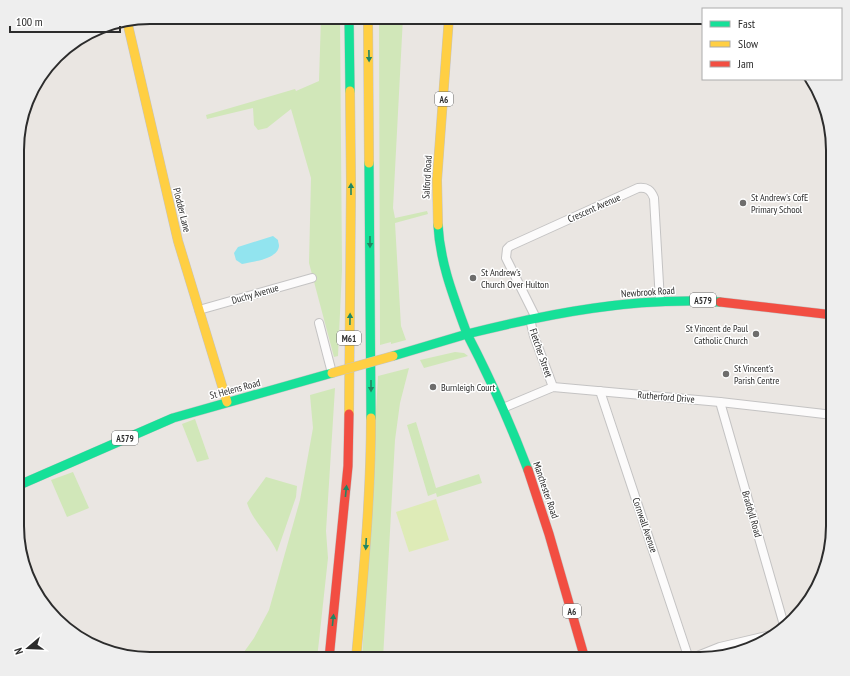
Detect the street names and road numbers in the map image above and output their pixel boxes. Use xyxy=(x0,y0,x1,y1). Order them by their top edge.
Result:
road number: A6 xyxy=(435,92,453,106)
street label: Salford Road xyxy=(419,155,435,199)
street label: Plodder Lane xyxy=(170,186,194,234)
street label: Crescent Avenue xyxy=(566,191,622,225)
street label: Duchy Avenue xyxy=(230,281,280,307)
street label: Newbrook Road xyxy=(621,284,675,300)
road number: A579 xyxy=(690,293,716,307)
street label: Fletcher Street xyxy=(527,327,556,379)
road number: M61 xyxy=(337,331,361,345)
street label: St Helens Road xyxy=(208,376,262,402)
street label: Rutherford Drive xyxy=(637,388,695,406)
road number: A579 xyxy=(112,431,138,445)
street label: Manchester Road xyxy=(530,460,562,520)
street label: Braddyll Road xyxy=(739,489,765,539)
street label: Cornwall Avenue xyxy=(630,496,660,554)
road number: A6 xyxy=(563,604,581,618)

